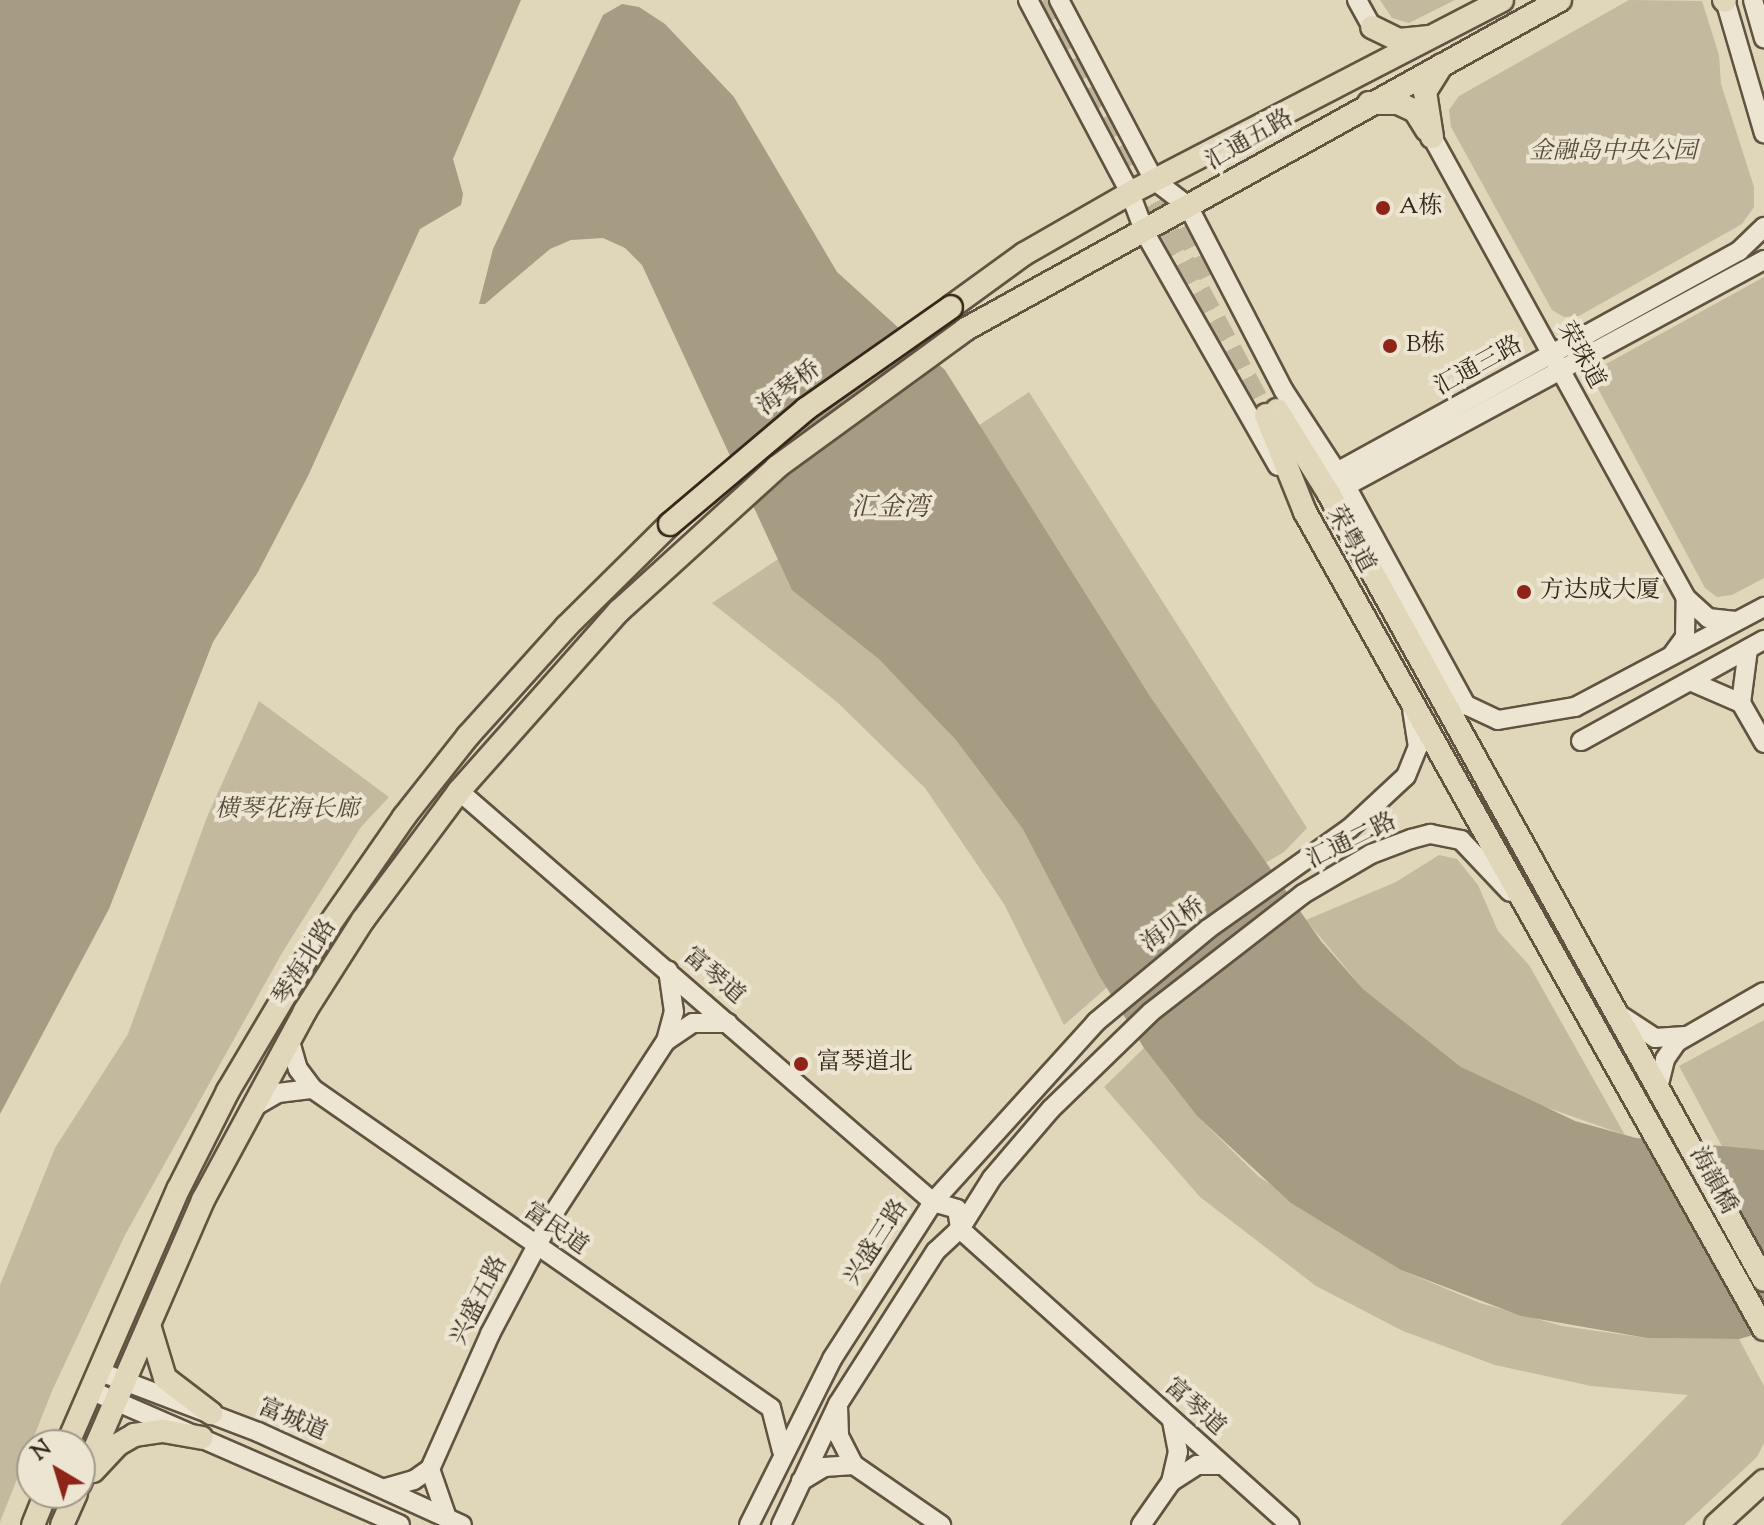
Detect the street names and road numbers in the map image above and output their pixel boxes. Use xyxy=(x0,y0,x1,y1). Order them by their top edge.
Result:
street label: 汇通五路 xyxy=(1201,105,1299,177)
street label: 荣珠道 xyxy=(1550,318,1610,394)
street label: 汇通三路 xyxy=(1430,331,1528,403)
street label: 海琴桥 xyxy=(753,355,827,423)
street label: 荣粤道 xyxy=(1320,502,1380,578)
street label: 汇通二路 xyxy=(1303,808,1401,876)
street label: 海贝桥 xyxy=(1137,892,1211,960)
street label: 琴海北路 xyxy=(268,915,344,1011)
street label: 富琴道 xyxy=(676,943,750,1011)
street label: 海韻橋 xyxy=(1682,1143,1742,1219)
street label: 兴盛三路 xyxy=(839,1195,915,1291)
street label: 富民道 xyxy=(517,1198,593,1262)
street label: 兴盛五路 xyxy=(445,1252,515,1350)
street label: 富琴道 xyxy=(1158,1373,1230,1443)
street label: 富城道 xyxy=(253,1394,331,1448)

